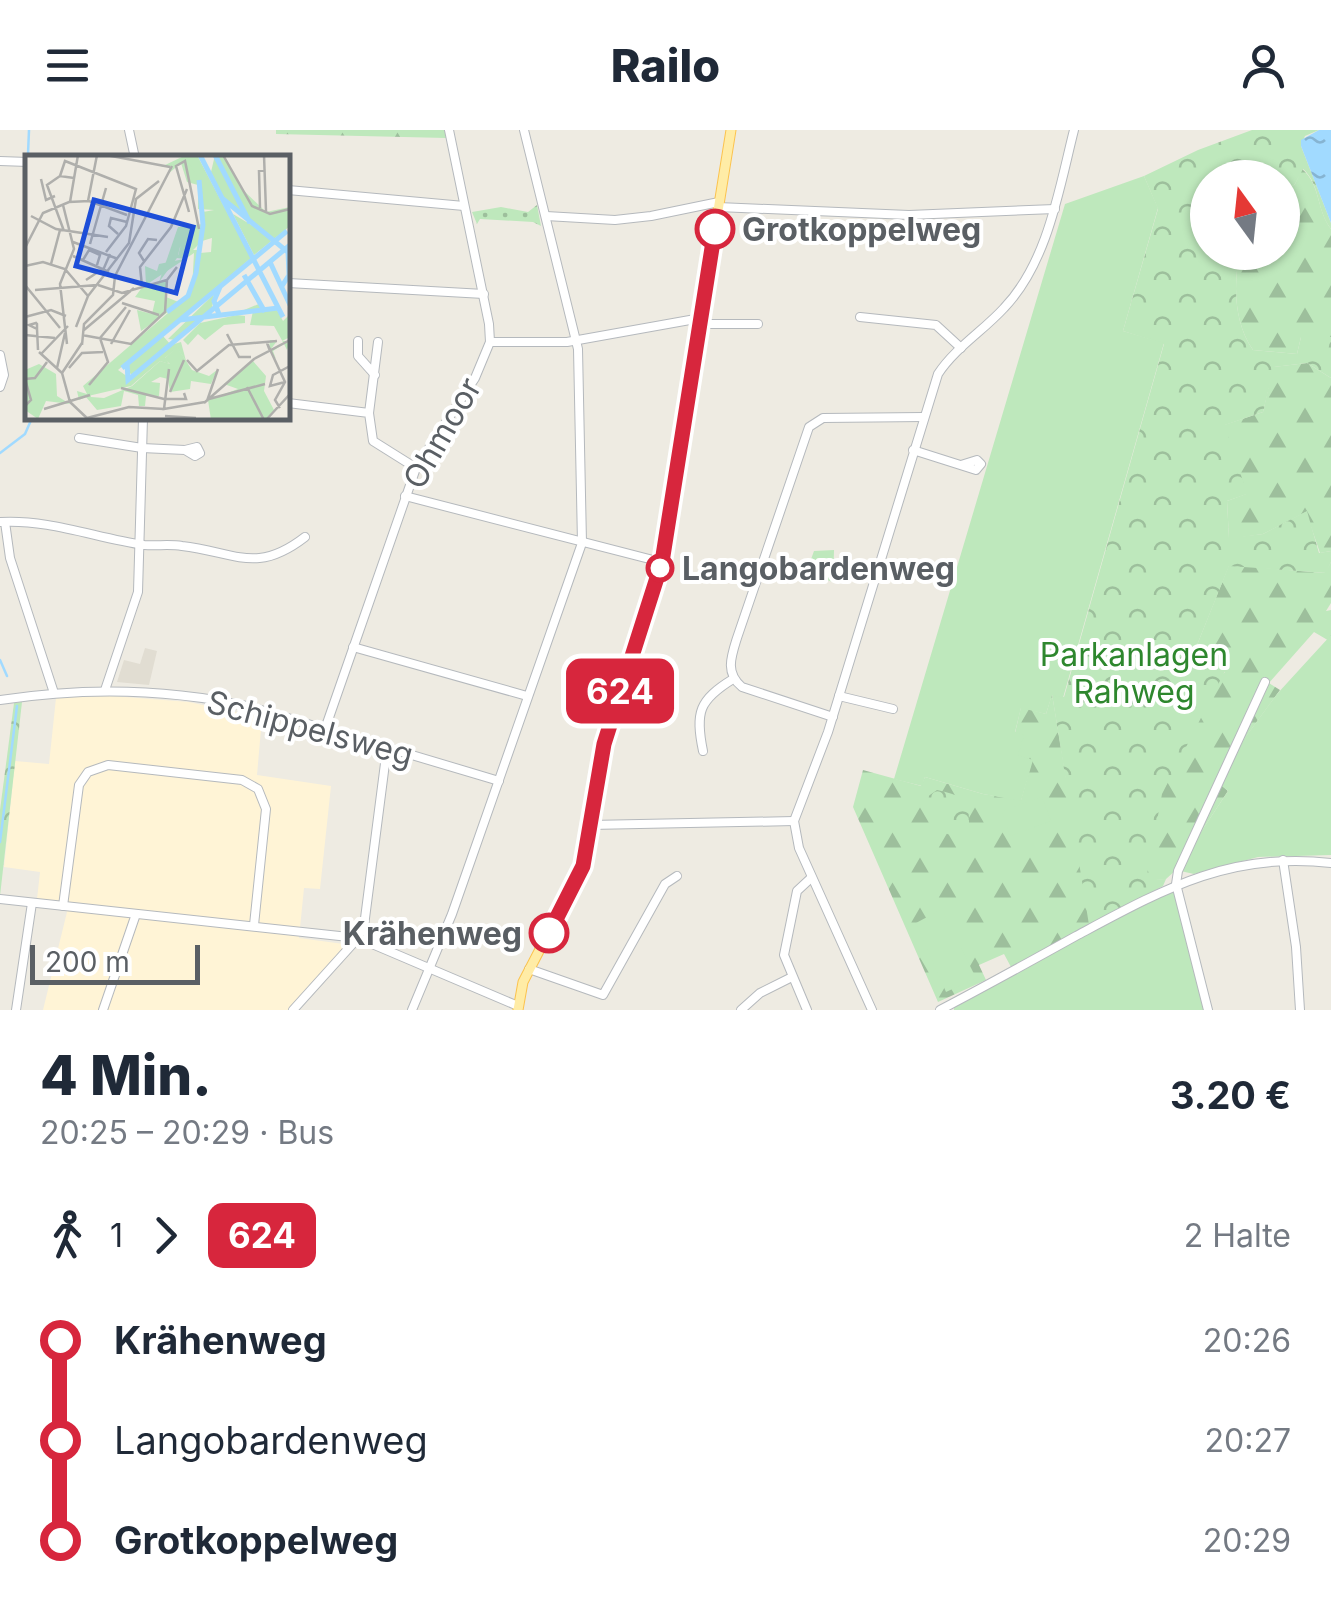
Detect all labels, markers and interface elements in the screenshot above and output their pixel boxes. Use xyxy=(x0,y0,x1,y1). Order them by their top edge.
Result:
icon: menu xyxy=(40,38,95,93)
text: Railo xyxy=(611,38,720,93)
icon: person xyxy=(1236,38,1291,93)
inset map xyxy=(25,155,290,420)
north arrow xyxy=(1190,160,1300,270)
map controls xyxy=(1190,160,1300,270)
marker: Grotkoppelweg xyxy=(696,210,734,248)
place label: Grotkoppelweg xyxy=(742,210,981,249)
street label: Ohmoor xyxy=(395,370,489,496)
place label: Langobardenweg xyxy=(682,549,955,588)
marker: Langobardenweg xyxy=(647,555,673,581)
park label: Parkanlagen Rahweg xyxy=(1040,635,1228,711)
line badge: 624 xyxy=(562,658,678,724)
text: 624 xyxy=(586,670,654,712)
street label: Schippelsweg xyxy=(203,682,417,774)
place label: Krähenweg xyxy=(343,914,522,953)
marker: Krähenweg xyxy=(530,914,568,952)
scale bar xyxy=(30,940,200,984)
text: 200 m xyxy=(45,945,130,979)
text: 4 Min. xyxy=(40,1042,212,1108)
text: 3.20 € xyxy=(1170,1072,1291,1118)
text: 20:25 – 20:29 · Bus xyxy=(40,1113,334,1152)
icon: walk xyxy=(40,1208,95,1263)
icon: forward xyxy=(138,1208,193,1263)
text: 624 xyxy=(228,1214,296,1256)
text: 1 xyxy=(110,1216,123,1255)
text: 2 Halte xyxy=(1184,1216,1291,1255)
text: Krähenweg xyxy=(114,1317,327,1363)
text: 20:26 xyxy=(1203,1321,1291,1360)
text: Langobardenweg xyxy=(114,1417,428,1463)
text: 20:27 xyxy=(1204,1421,1291,1460)
text: Grotkoppelweg xyxy=(114,1517,398,1563)
text: 20:29 xyxy=(1203,1521,1291,1560)

